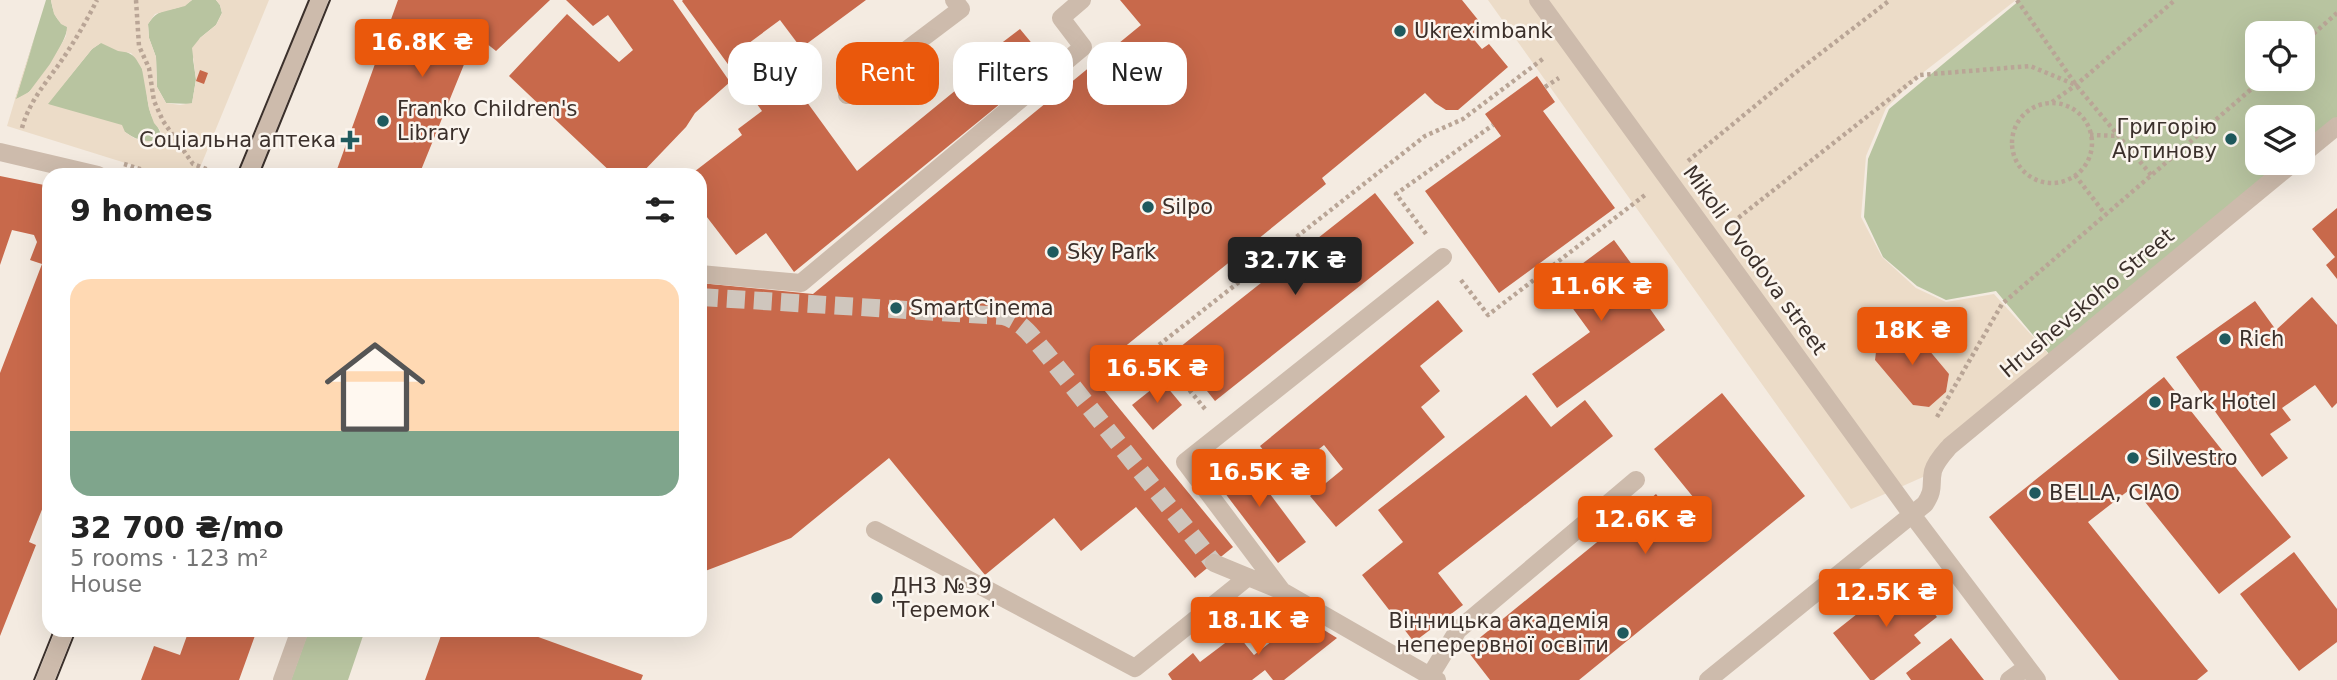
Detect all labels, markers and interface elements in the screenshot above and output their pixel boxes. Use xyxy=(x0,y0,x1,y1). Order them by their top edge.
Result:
place label: Ukreximbank xyxy=(1414,19,1553,43)
pin: 16.8K ₴ xyxy=(357,20,487,79)
map controls xyxy=(2245,21,2315,175)
button: locate xyxy=(2245,21,2315,91)
marker: Ukreximbank xyxy=(1392,23,1408,39)
text: 16.8K ₴ xyxy=(371,29,473,55)
chip: Buy xyxy=(728,42,822,105)
chip: Rent xyxy=(836,42,939,105)
chip: Filters xyxy=(953,42,1073,105)
chip: New xyxy=(1087,42,1187,105)
place label: Franko Children's Library xyxy=(397,97,577,145)
button: layers xyxy=(2245,105,2315,175)
marker: Franko Children's Library xyxy=(375,113,391,129)
place label: Григорію Артинову xyxy=(2112,115,2217,163)
place label: Соціальна аптека xyxy=(139,128,336,152)
marker: Григорію Артинову xyxy=(2223,131,2239,147)
marker: Соціальна аптека xyxy=(342,132,358,148)
street label: Mikoli Ovodova street xyxy=(1678,161,1832,359)
icon: filters xyxy=(641,191,679,229)
text: 9 homes xyxy=(70,193,213,228)
place label: Silpo xyxy=(1162,195,1213,219)
marker: Silpo xyxy=(1140,199,1156,215)
street label: Hrushevskoho Street xyxy=(1995,223,2179,383)
pin: 32.7K ₴ xyxy=(1230,238,1360,297)
place label: Sky Park xyxy=(1067,240,1157,264)
marker: Sky Park xyxy=(1045,244,1061,260)
text: 32.7K ₴ xyxy=(1244,247,1346,273)
pin: 11.6K ₴ xyxy=(1536,264,1666,323)
text: 11.6K ₴ xyxy=(1550,273,1652,299)
place label: SmartCinema xyxy=(910,296,1054,320)
marker: SmartCinema xyxy=(888,300,904,316)
pin: 18K ₴ xyxy=(1863,308,1961,367)
text: 18K ₴ xyxy=(1873,317,1951,343)
icon: home xyxy=(312,324,438,450)
place label: Rich xyxy=(2239,327,2284,351)
marker: Rich xyxy=(2217,331,2233,347)
pin: 16.5K ₴ xyxy=(1092,346,1222,405)
text: 16.5K ₴ xyxy=(1106,355,1208,381)
place label: Park Hotel xyxy=(2169,390,2277,414)
marker: Park Hotel xyxy=(2147,394,2163,410)
place label: Silvestro xyxy=(2147,446,2238,470)
pin: 16.5K ₴ xyxy=(1194,449,1324,509)
marker: Silvestro xyxy=(2125,450,2141,466)
text: 16.5K ₴ xyxy=(1208,459,1310,485)
place label: BELLA, CIAO xyxy=(2049,481,2180,505)
marker: BELLA, CIAO xyxy=(2027,485,2043,501)
pin: 12.6K ₴ xyxy=(1580,496,1710,556)
text: 12.6K ₴ xyxy=(1594,506,1696,532)
text: 32 700 ₴/mo xyxy=(70,510,284,545)
text: 5 rooms · 123 m² xyxy=(70,545,268,571)
pin: 12.5K ₴ xyxy=(1821,570,1951,629)
text: House xyxy=(70,571,142,597)
place label: ДНЗ №39 'Теремок' xyxy=(891,574,996,622)
text: 12.5K ₴ xyxy=(1835,579,1937,605)
marker: ДНЗ №39 'Теремок' xyxy=(869,590,885,606)
pin: 18.1K ₴ xyxy=(1193,598,1323,657)
text: 18.1K ₴ xyxy=(1207,607,1309,633)
place label: Вінницька академія неперервної освіти xyxy=(1389,609,1609,657)
marker: Вінницька академія неперервної освіти xyxy=(1615,625,1631,641)

